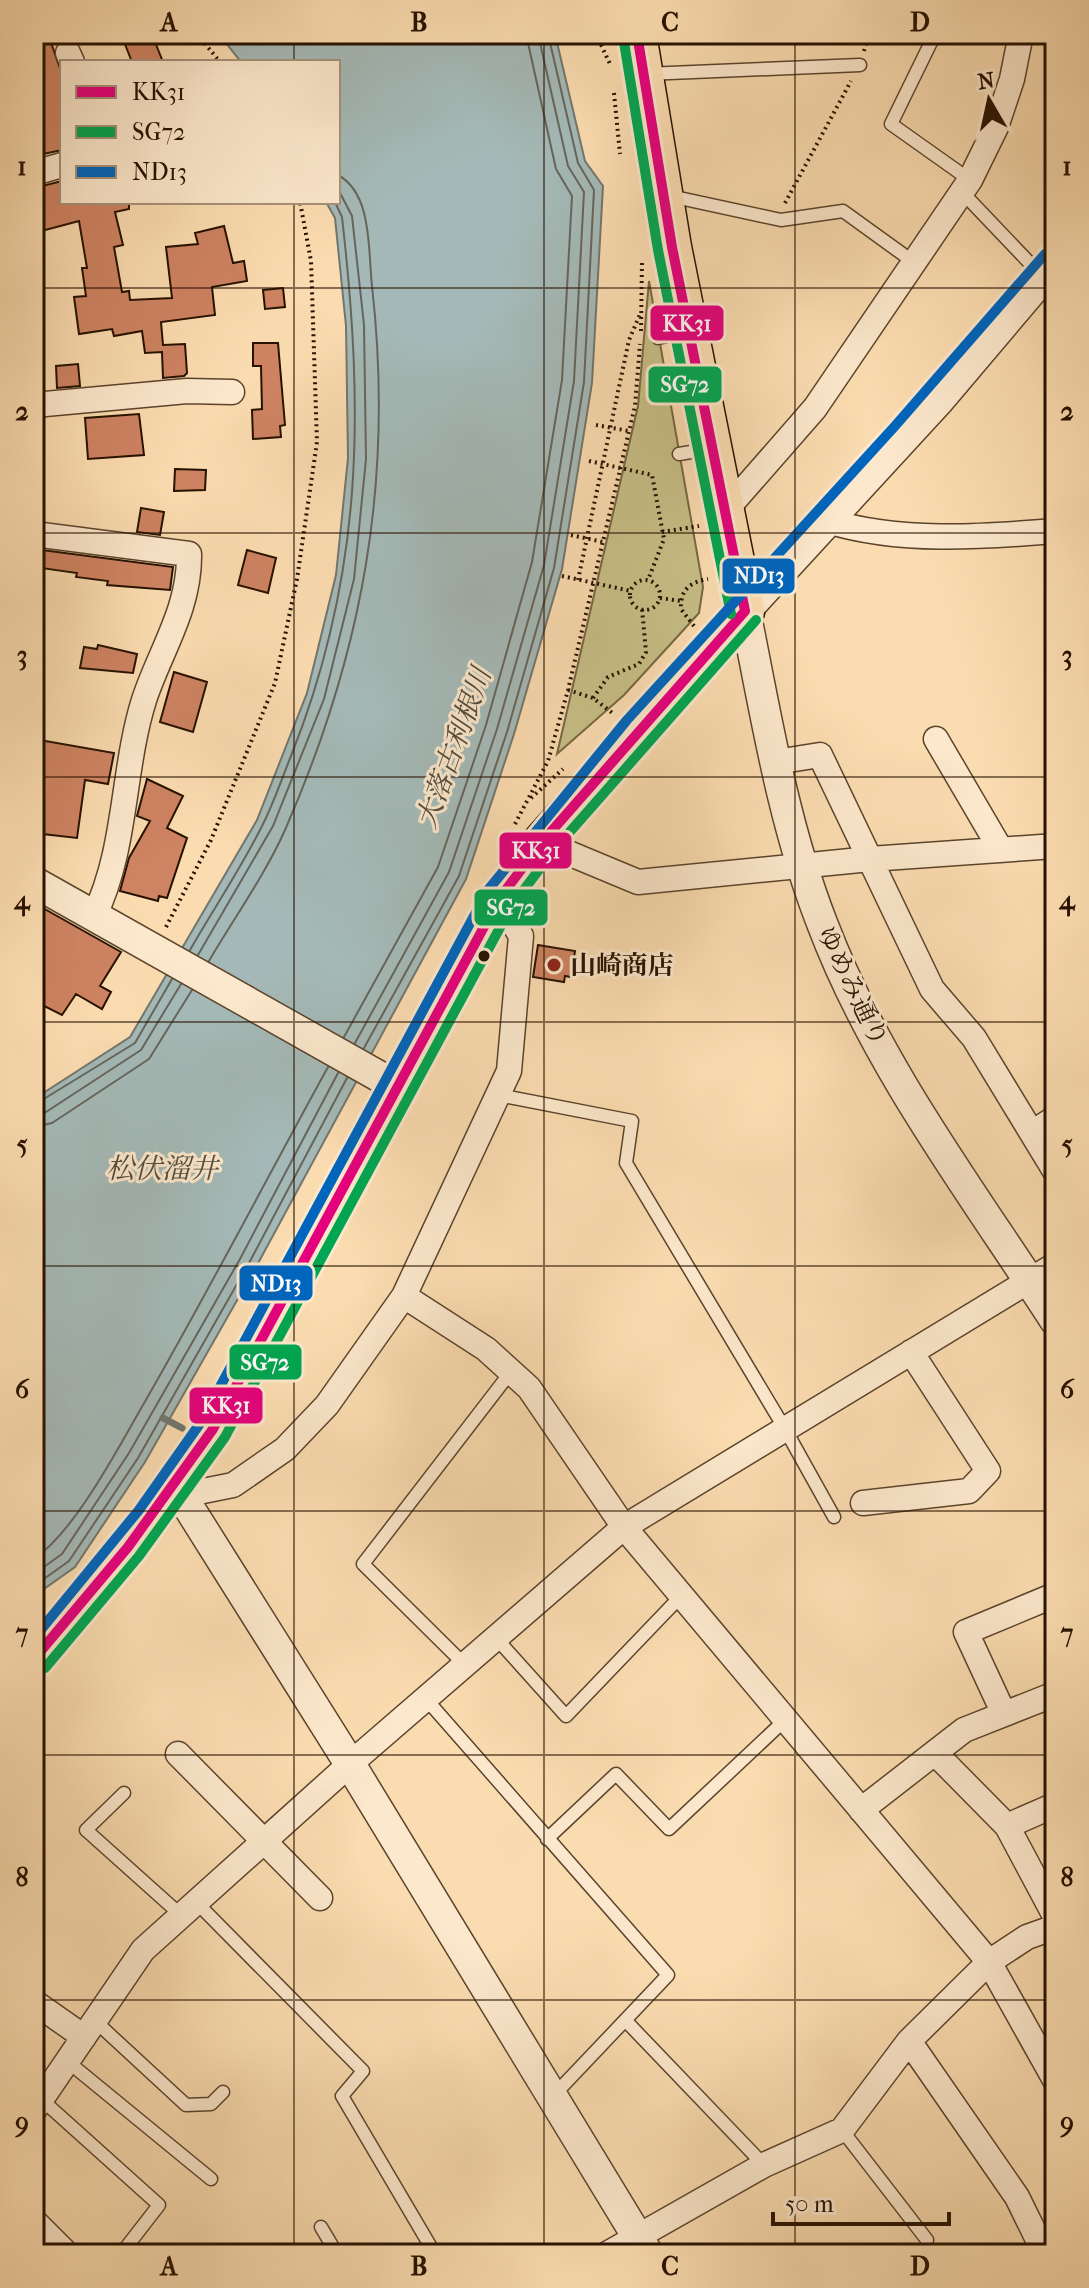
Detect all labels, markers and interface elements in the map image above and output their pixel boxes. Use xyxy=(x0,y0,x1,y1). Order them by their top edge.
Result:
text: A xyxy=(159,7,179,38)
text: B xyxy=(411,7,428,38)
text: C xyxy=(661,7,679,38)
text: D xyxy=(910,7,930,38)
legend xyxy=(60,60,340,204)
north arrow xyxy=(949,60,1029,140)
text: N xyxy=(976,67,997,95)
text: KK31 xyxy=(132,78,185,106)
text: SG72 xyxy=(132,118,185,146)
text: 1 xyxy=(17,151,27,182)
text: 1 xyxy=(1062,151,1072,182)
text: ND13 xyxy=(132,158,187,186)
line badge: KK31 xyxy=(649,304,725,342)
text: KK31 xyxy=(663,311,711,337)
line badge: SG72 xyxy=(647,365,723,404)
text: SG72 xyxy=(661,372,709,398)
text: 2 xyxy=(15,396,29,427)
text: 2 xyxy=(1060,396,1074,427)
line badge: ND13 xyxy=(721,557,796,595)
text: ND13 xyxy=(734,563,784,589)
text: 3 xyxy=(17,640,27,671)
text: 3 xyxy=(1062,640,1072,671)
water label: 大落古利根川 xyxy=(409,661,499,833)
line badge: KK31 xyxy=(498,831,573,870)
text: KK31 xyxy=(512,838,560,864)
text: 4 xyxy=(13,885,31,917)
text: 4 xyxy=(1058,885,1076,917)
line badge: SG72 xyxy=(473,888,549,927)
text: SG72 xyxy=(487,895,535,921)
street label: ゆめみ通り xyxy=(810,921,895,1051)
unlabelled marker xyxy=(476,948,492,964)
place label: 山崎商店 xyxy=(570,950,674,981)
marker: 山崎商店 xyxy=(545,956,563,974)
text: 5 xyxy=(16,1129,28,1160)
text: 5 xyxy=(1061,1129,1073,1160)
water label: 松伏溜井 xyxy=(106,1152,221,1185)
line badge: ND13 xyxy=(238,1264,314,1302)
text: ND13 xyxy=(251,1271,301,1297)
line badge: SG72 xyxy=(228,1343,303,1381)
text: SG72 xyxy=(241,1350,289,1376)
text: 6 xyxy=(15,1374,30,1405)
text: 6 xyxy=(1060,1374,1075,1405)
line badge: KK31 xyxy=(188,1386,264,1425)
text: KK31 xyxy=(202,1393,250,1419)
text: 7 xyxy=(15,1618,29,1649)
text: 7 xyxy=(1060,1618,1074,1649)
text: 8 xyxy=(15,1862,29,1893)
text: 8 xyxy=(1060,1862,1074,1893)
text: 9 xyxy=(14,2107,29,2138)
text: 9 xyxy=(1059,2107,1074,2138)
scale bar xyxy=(773,2176,949,2226)
text: 50 m xyxy=(785,2190,834,2218)
text: A xyxy=(159,2251,179,2282)
text: B xyxy=(411,2251,428,2282)
text: C xyxy=(661,2251,679,2282)
text: D xyxy=(910,2251,930,2282)

